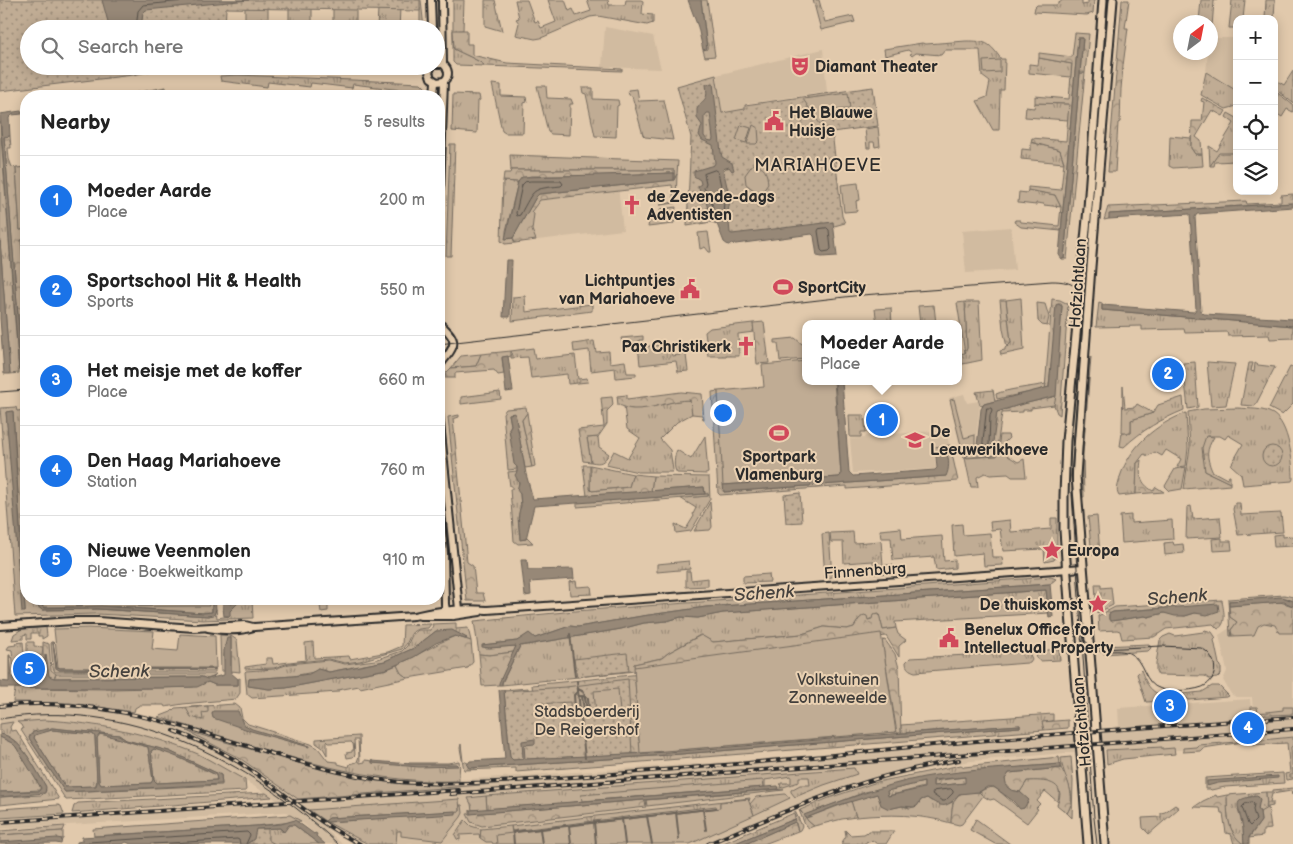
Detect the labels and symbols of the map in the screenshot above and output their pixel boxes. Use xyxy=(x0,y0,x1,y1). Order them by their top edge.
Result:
north arrow xyxy=(1173,15,1218,60)
theatre icon: Diamant Theater xyxy=(789,55,811,77)
place label: Diamant Theater xyxy=(815,58,938,77)
place label: Het Blauwe Huisje xyxy=(789,104,873,141)
public building icon: Het Blauwe Huisje xyxy=(763,110,785,132)
district label: MARIAHOEVE xyxy=(754,155,882,176)
place label: de Zevende-dags Adventisten xyxy=(646,188,775,225)
church icon: de Zevende-dags Adventisten xyxy=(621,194,643,216)
street label: Hofzichtlaan xyxy=(1066,238,1091,329)
place label: Lichtpuntjes van Mariahoeve xyxy=(558,272,675,309)
sports icon: SportCity xyxy=(772,276,794,298)
public building icon: Lichtpuntjes van Mariahoeve xyxy=(679,278,701,300)
place label: SportCity xyxy=(798,279,867,298)
church icon: Pax Christikerk xyxy=(735,335,757,357)
place label: Pax Christikerk xyxy=(622,338,732,357)
pin: 2 xyxy=(1152,355,1184,393)
your location xyxy=(710,400,736,426)
pin: 1 xyxy=(866,401,898,439)
sports icon: Sportpark Vlamenburg xyxy=(768,422,790,444)
place label: De Leeuwerikhoeve xyxy=(930,423,1048,460)
school or university icon: De Leeuwerikhoeve xyxy=(904,429,926,451)
place label: Sportpark Vlamenburg xyxy=(735,448,823,485)
place icon: Europa xyxy=(1041,539,1063,561)
place label: Europa xyxy=(1067,542,1120,561)
street label: Finnenburg xyxy=(823,559,907,584)
water label: Schenk xyxy=(733,581,796,606)
water label: Schenk xyxy=(1146,584,1209,611)
place icon: De thuiskomst xyxy=(1087,593,1109,615)
place label: De thuiskomst xyxy=(980,596,1084,615)
place label: Benelux Office for Intellectual Property xyxy=(964,621,1114,658)
public building icon: Benelux Office for Intellectual Property xyxy=(938,627,960,649)
pin: 5 xyxy=(13,650,45,688)
water label: Schenk xyxy=(89,660,151,683)
park label: Volkstuinen Zonneweelde xyxy=(788,671,888,708)
street label: Hofzichtlaan xyxy=(1069,676,1096,767)
pin: 3 xyxy=(1154,687,1186,725)
park label: Stadsboerderij De Reigershof xyxy=(534,703,640,740)
pin: 4 xyxy=(1232,709,1264,747)

